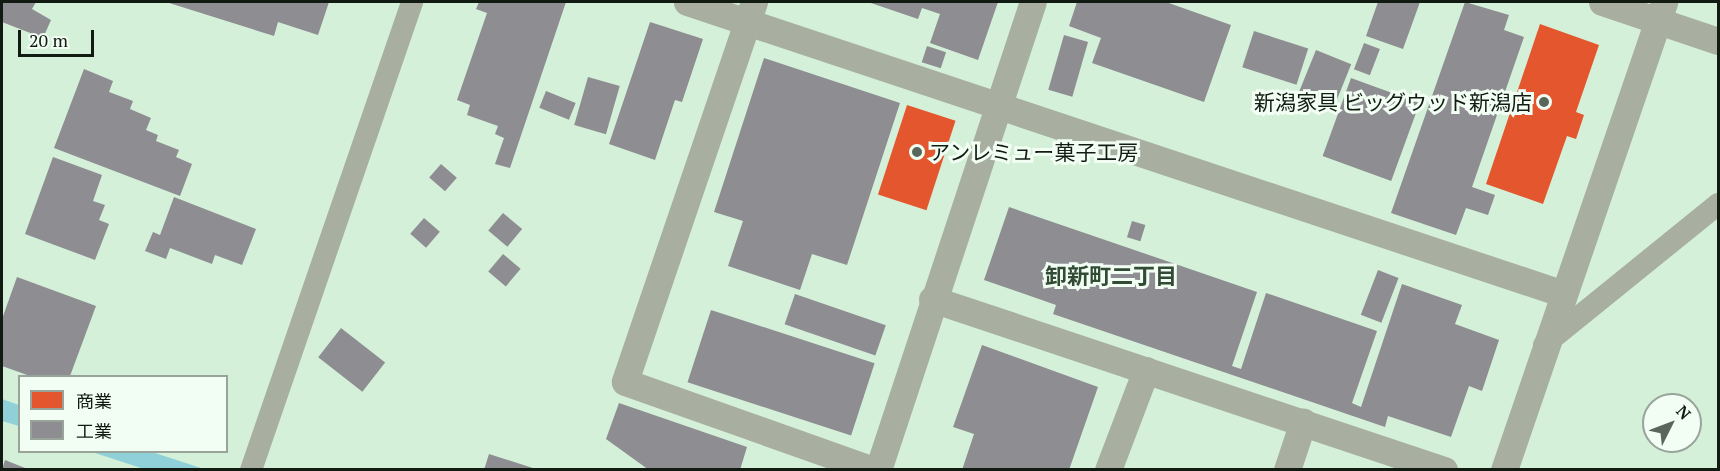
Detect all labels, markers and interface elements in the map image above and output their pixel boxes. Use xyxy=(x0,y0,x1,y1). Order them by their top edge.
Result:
scale bar xyxy=(21,18,98,56)
text: 20 m xyxy=(29,28,68,52)
place label: 新潟家具 ビッグウッド新潟店 xyxy=(1254,89,1532,115)
marker: 新潟家具 ビッグウッド新潟店 xyxy=(1537,95,1551,109)
place label: アンレミュー菓子工房 xyxy=(929,139,1139,165)
marker: アンレミュー菓子工房 xyxy=(910,145,924,159)
district label: 卸新町二丁目 xyxy=(1045,263,1177,289)
legend xyxy=(18,375,228,453)
text: 商業 xyxy=(76,389,112,413)
north arrow xyxy=(1642,393,1702,453)
text: N xyxy=(1672,400,1696,424)
text: 工業 xyxy=(76,419,112,443)

